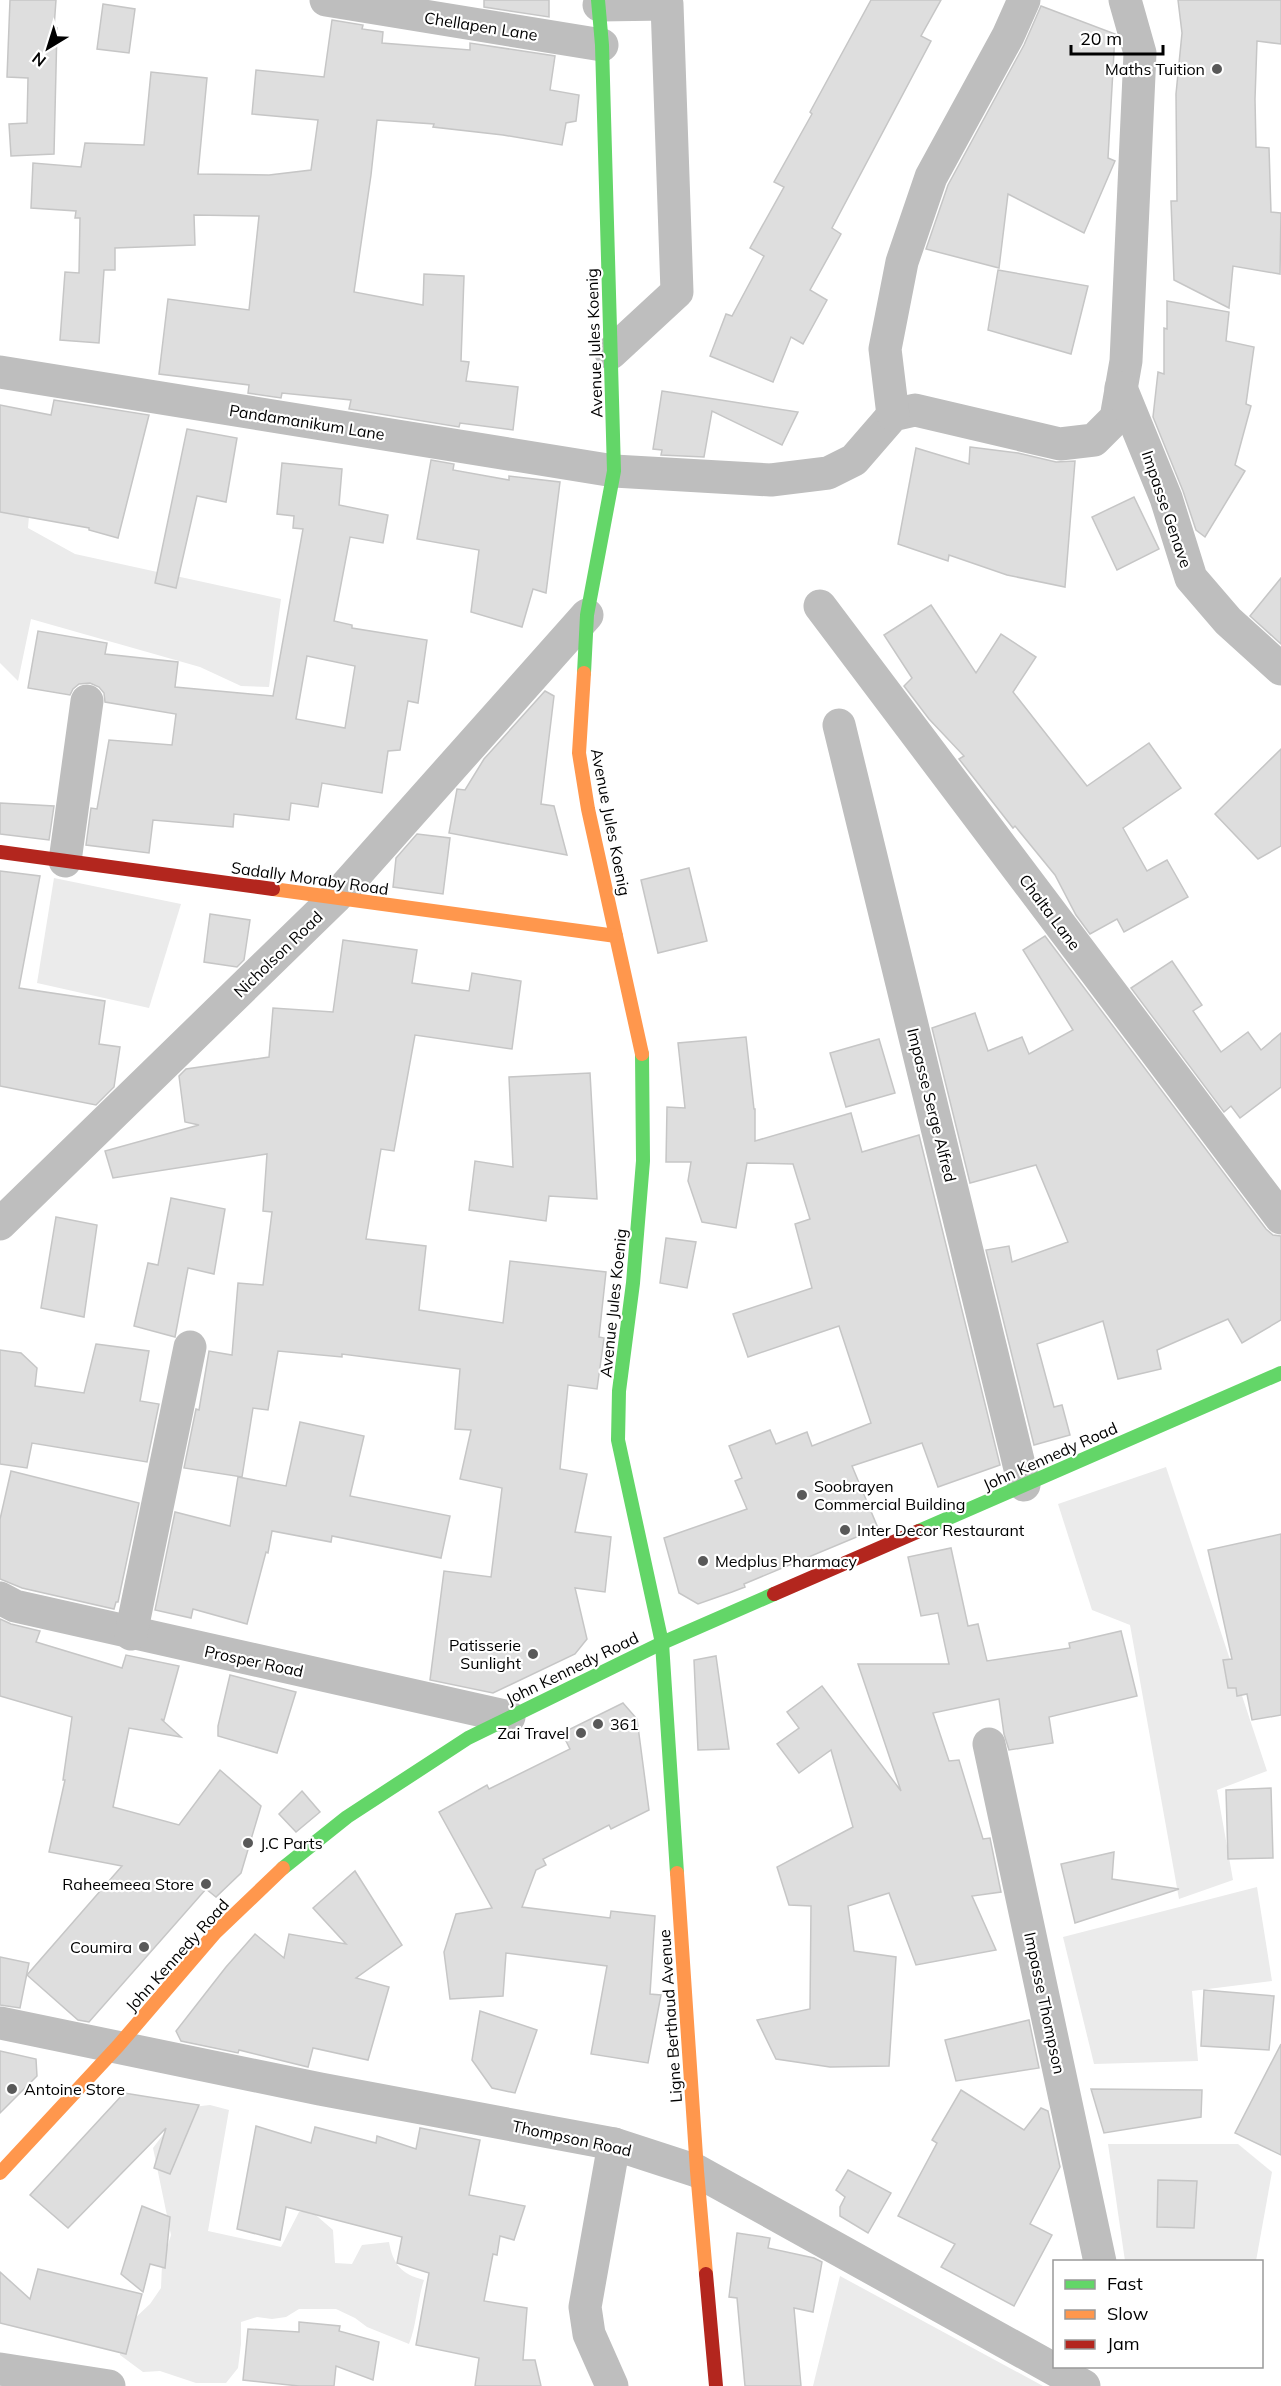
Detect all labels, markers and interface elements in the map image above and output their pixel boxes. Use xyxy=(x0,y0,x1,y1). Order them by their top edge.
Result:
street label: Chellapen Lane xyxy=(423,7,539,45)
north arrow xyxy=(18,18,78,78)
scale bar xyxy=(1071,18,1162,56)
text: 20 m xyxy=(1080,27,1122,50)
text: N xyxy=(28,48,50,71)
place label: Maths Tuition xyxy=(1105,59,1205,79)
marker: Maths Tuition xyxy=(1210,62,1224,76)
street label: Avenue Jules Koenig xyxy=(581,268,607,418)
street label: Pandamanikum Lane xyxy=(228,400,386,444)
street label: Impasse Genave xyxy=(1138,448,1196,570)
street label: Avenue Jules Koenig xyxy=(587,747,635,897)
street label: Sadally Moraby Road xyxy=(230,857,390,899)
street label: Chalta Lane xyxy=(1015,870,1085,954)
street label: Nicholson Road xyxy=(229,907,327,1001)
street label: Impasse Serge Alfred xyxy=(903,1026,961,1184)
street label: Avenue Jules Koenig xyxy=(595,1228,631,1378)
street label: John Kennedy Road xyxy=(980,1417,1120,1495)
place label: Soobrayen Commercial Building xyxy=(814,1476,966,1514)
marker: Soobrayen Commercial Building xyxy=(795,1488,809,1502)
place label: Inter Decor Restaurant xyxy=(857,1520,1025,1540)
marker: Inter Decor Restaurant xyxy=(838,1523,852,1537)
place label: Medplus Pharmacy xyxy=(715,1551,858,1571)
marker: Medplus Pharmacy xyxy=(696,1554,710,1568)
street label: John Kennedy Road xyxy=(502,1627,642,1709)
place label: Patisserie Sunlight xyxy=(449,1635,521,1673)
street label: Prosper Road xyxy=(203,1641,305,1681)
marker: Patisserie Sunlight xyxy=(526,1647,540,1661)
place label: 361 xyxy=(610,1714,639,1734)
marker: 361 xyxy=(591,1717,605,1731)
place label: Zai Travel xyxy=(497,1723,569,1743)
marker: Zai Travel xyxy=(574,1726,588,1740)
place label: J.C Parts xyxy=(260,1833,323,1853)
marker: J.C Parts xyxy=(241,1836,255,1850)
place label: Raheemeea Store xyxy=(62,1874,194,1894)
marker: Raheemeea Store xyxy=(199,1877,213,1891)
street label: John Kennedy Road xyxy=(121,1894,233,2016)
street label: Ligne Berthaud Avenue xyxy=(654,1929,686,2103)
street label: Impasse Thompson xyxy=(1020,1930,1070,2076)
place label: Coumira xyxy=(70,1937,132,1957)
marker: Coumira xyxy=(137,1940,151,1954)
place label: Antoine Store xyxy=(24,2079,125,2099)
marker: Antoine Store xyxy=(5,2082,19,2096)
street label: Thompson Road xyxy=(510,2116,634,2160)
legend xyxy=(1053,2260,1263,2368)
text: Fast xyxy=(1107,2272,1143,2295)
text: Slow xyxy=(1107,2302,1149,2325)
text: Jam xyxy=(1107,2332,1140,2355)

